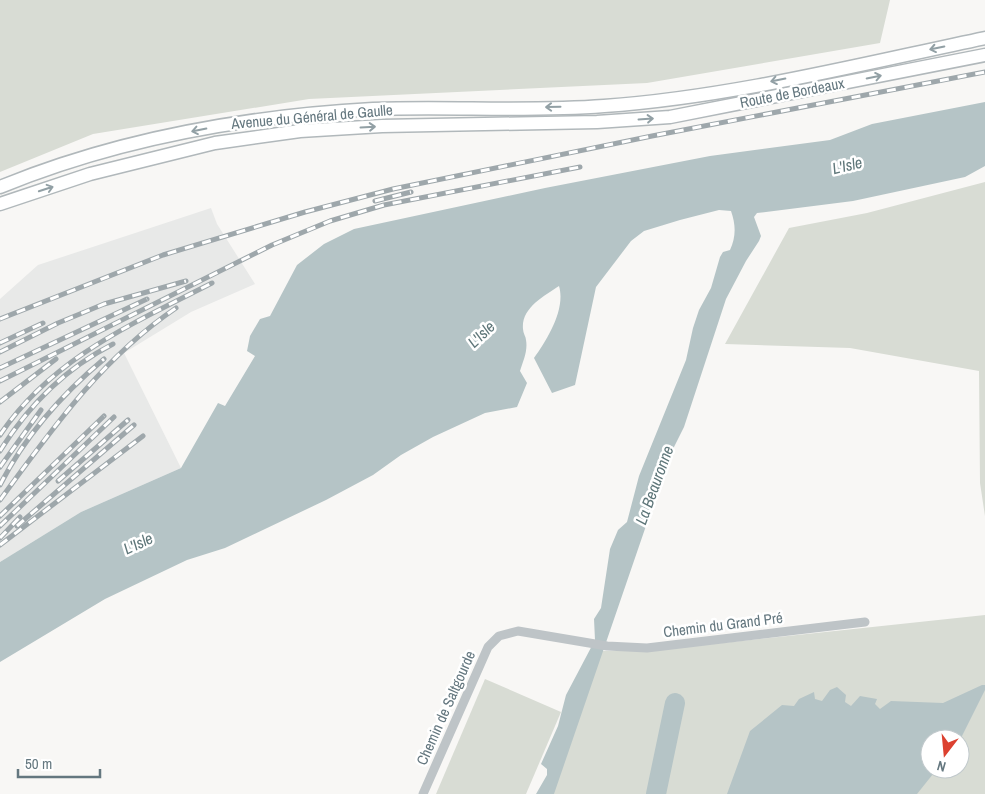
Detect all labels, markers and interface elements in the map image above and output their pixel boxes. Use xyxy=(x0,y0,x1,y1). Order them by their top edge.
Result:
one-way arrow xyxy=(930,44,946,53)
street label: Route de Bordeaux xyxy=(738,72,847,113)
one-way arrow xyxy=(866,72,882,81)
one-way arrow xyxy=(770,76,786,86)
street label: Avenue du Général de Gaulle xyxy=(229,99,394,134)
one-way arrow xyxy=(545,102,562,112)
one-way arrow xyxy=(637,114,653,123)
one-way arrow xyxy=(360,123,376,132)
one-way arrow xyxy=(192,126,208,136)
water label: L'Isle xyxy=(830,151,864,179)
one-way arrow xyxy=(38,184,54,193)
water label: L'Isle xyxy=(462,316,500,352)
water label: La Beauronne xyxy=(630,443,678,527)
water label: L'Isle xyxy=(120,527,156,559)
street label: Chemin du Grand Pré xyxy=(662,607,784,642)
street label: Chemin de Saltgourde xyxy=(411,647,480,768)
north arrow xyxy=(920,729,970,779)
scale bar xyxy=(18,746,100,778)
text: 50 m xyxy=(25,753,52,774)
text: N xyxy=(935,757,948,776)

